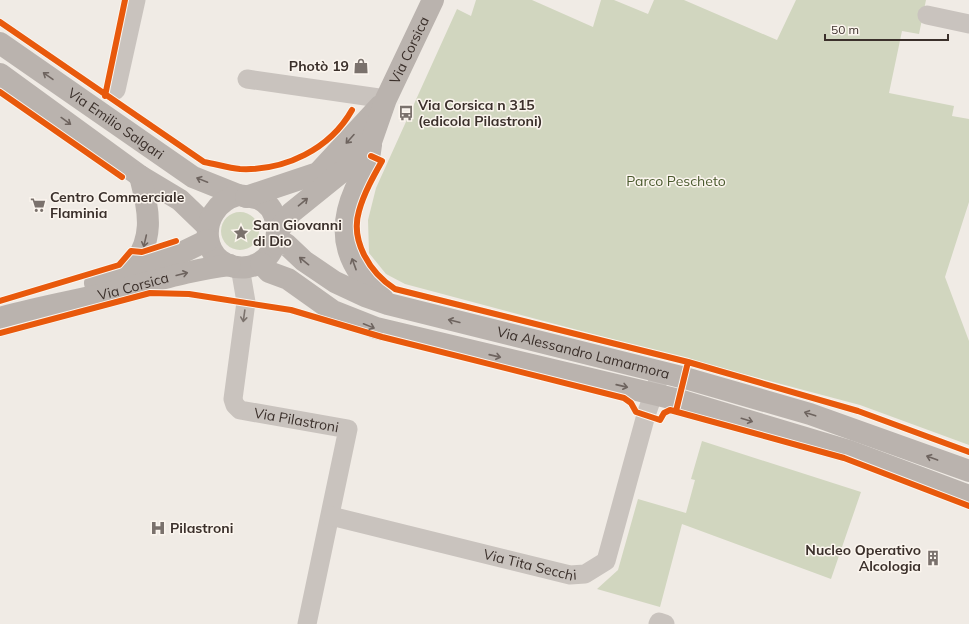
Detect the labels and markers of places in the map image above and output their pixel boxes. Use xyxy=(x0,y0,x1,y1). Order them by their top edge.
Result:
place label: Photò 19 xyxy=(289,57,349,75)
shop icon: Photò 19 xyxy=(352,57,370,75)
place label: Via Corsica n 315 (edicola Pilastroni) xyxy=(417,96,543,130)
bus stop icon: Via Corsica n 315 (edicola Pilastroni) xyxy=(397,104,415,122)
place label: Centro Commerciale Flaminia xyxy=(50,188,185,222)
supermarket icon: Centro Commerciale Flaminia xyxy=(29,196,47,214)
place label: San Giovanni di Dio xyxy=(253,216,342,250)
place icon: San Giovanni di Dio xyxy=(232,224,250,242)
hospital icon: Pilastroni xyxy=(149,519,167,537)
place label: Pilastroni xyxy=(170,519,233,537)
place label: Nucleo Operativo Alcologia xyxy=(805,541,921,575)
building icon: Nucleo Operativo Alcologia xyxy=(924,549,942,567)

